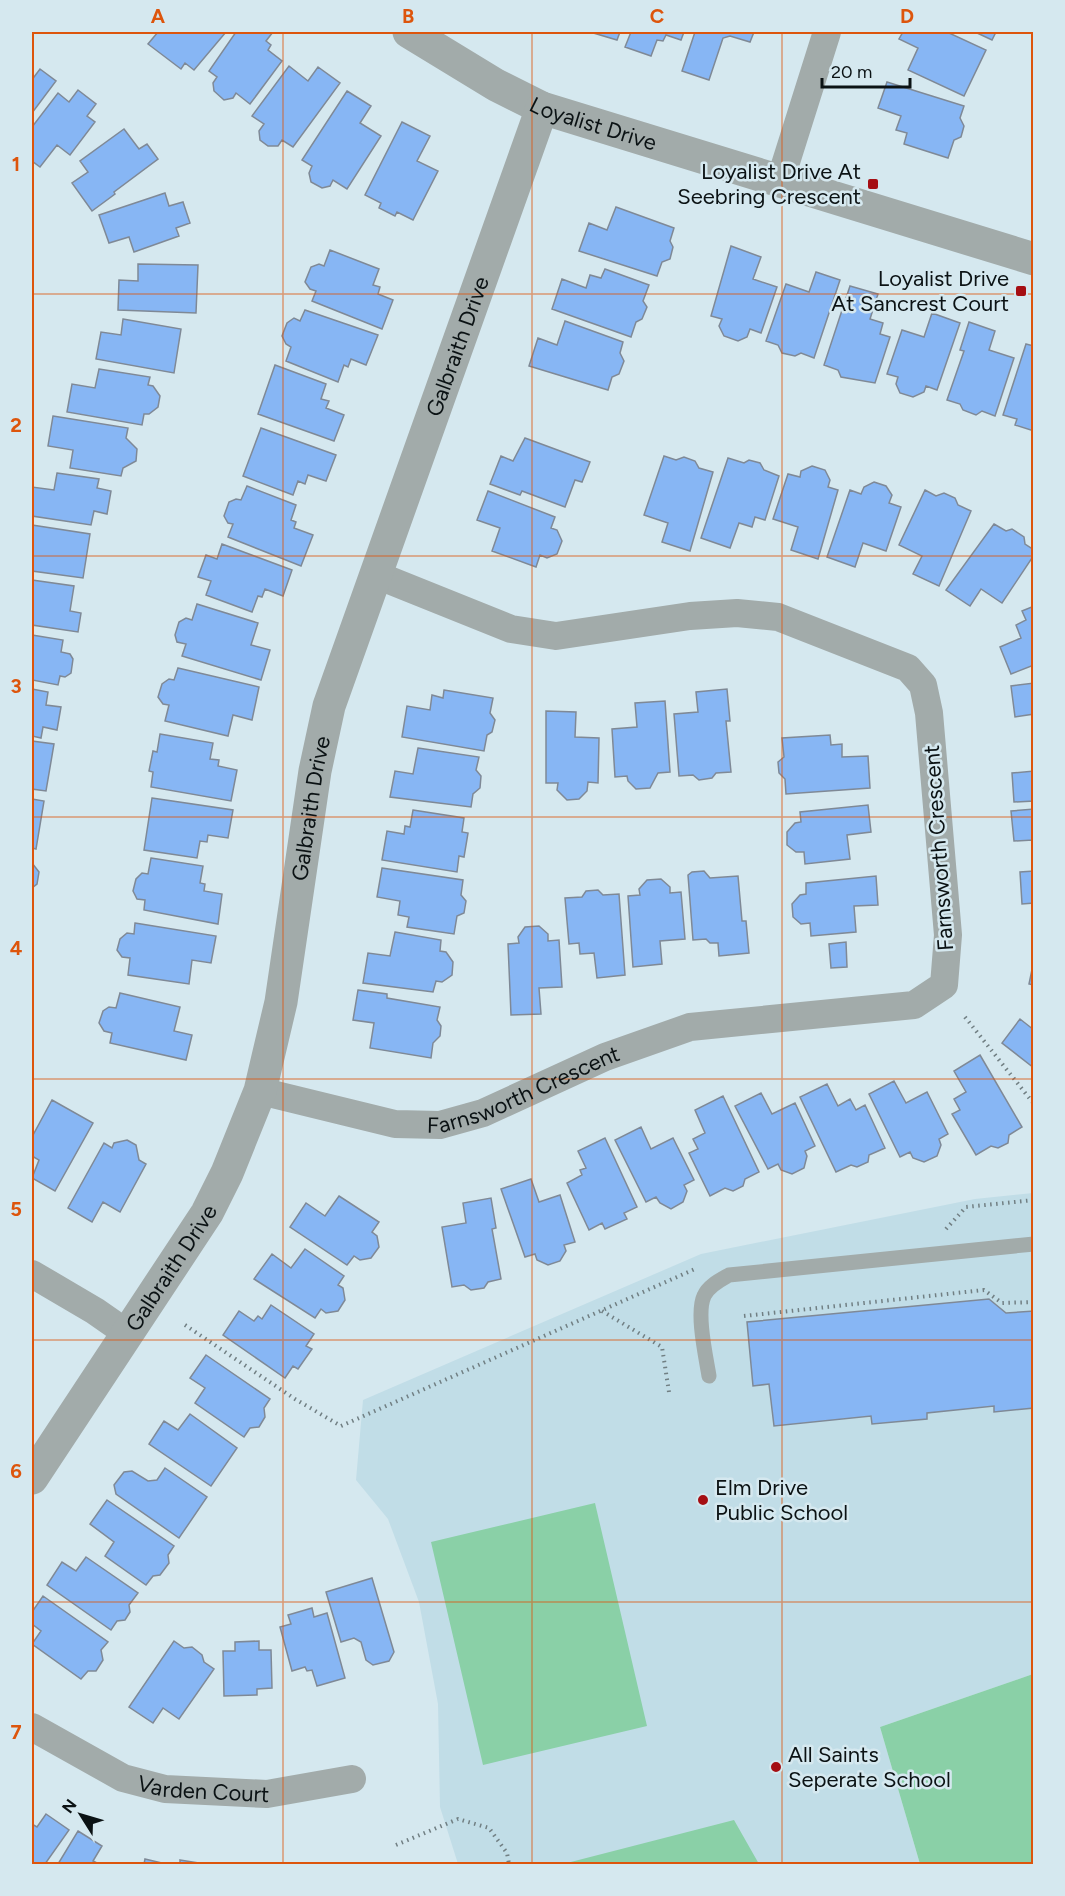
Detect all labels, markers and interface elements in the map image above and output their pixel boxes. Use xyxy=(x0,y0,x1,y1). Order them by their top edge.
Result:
text: A xyxy=(151,4,166,28)
text: B xyxy=(402,4,414,28)
text: C xyxy=(650,4,664,28)
text: D xyxy=(900,4,914,28)
scale bar xyxy=(822,51,910,89)
text: 20 m xyxy=(831,61,872,83)
street label: Loyalist Drive xyxy=(525,91,660,156)
text: 1 xyxy=(12,152,20,176)
place label: Loyalist Drive At Seebring Crescent xyxy=(677,158,861,210)
marker: Loyalist Drive At Seebring Crescent xyxy=(866,177,880,191)
place label: Loyalist Drive At Sancrest Court xyxy=(831,265,1009,317)
street label: Galbraith Drive xyxy=(420,273,495,420)
marker: Loyalist Drive At Sancrest Court xyxy=(1014,284,1028,298)
text: 2 xyxy=(10,413,22,437)
text: 3 xyxy=(10,674,22,698)
street label: Galbraith Drive xyxy=(286,733,336,883)
street label: Farnsworth Crescent xyxy=(918,744,959,952)
text: 4 xyxy=(10,936,23,960)
street label: Farnsworth Crescent xyxy=(426,1040,623,1139)
text: 5 xyxy=(10,1197,22,1221)
street label: Galbraith Drive xyxy=(120,1200,223,1337)
text: 6 xyxy=(10,1459,22,1483)
place label: Elm Drive Public School xyxy=(715,1474,848,1526)
marker: Elm Drive Public School xyxy=(696,1493,710,1507)
text: 7 xyxy=(10,1720,22,1744)
place label: All Saints Seperate School xyxy=(788,1741,951,1793)
marker: All Saints Seperate School xyxy=(769,1760,783,1774)
street label: Varden Court xyxy=(134,1769,270,1808)
north arrow xyxy=(51,1785,111,1845)
text: N xyxy=(58,1796,81,1817)

